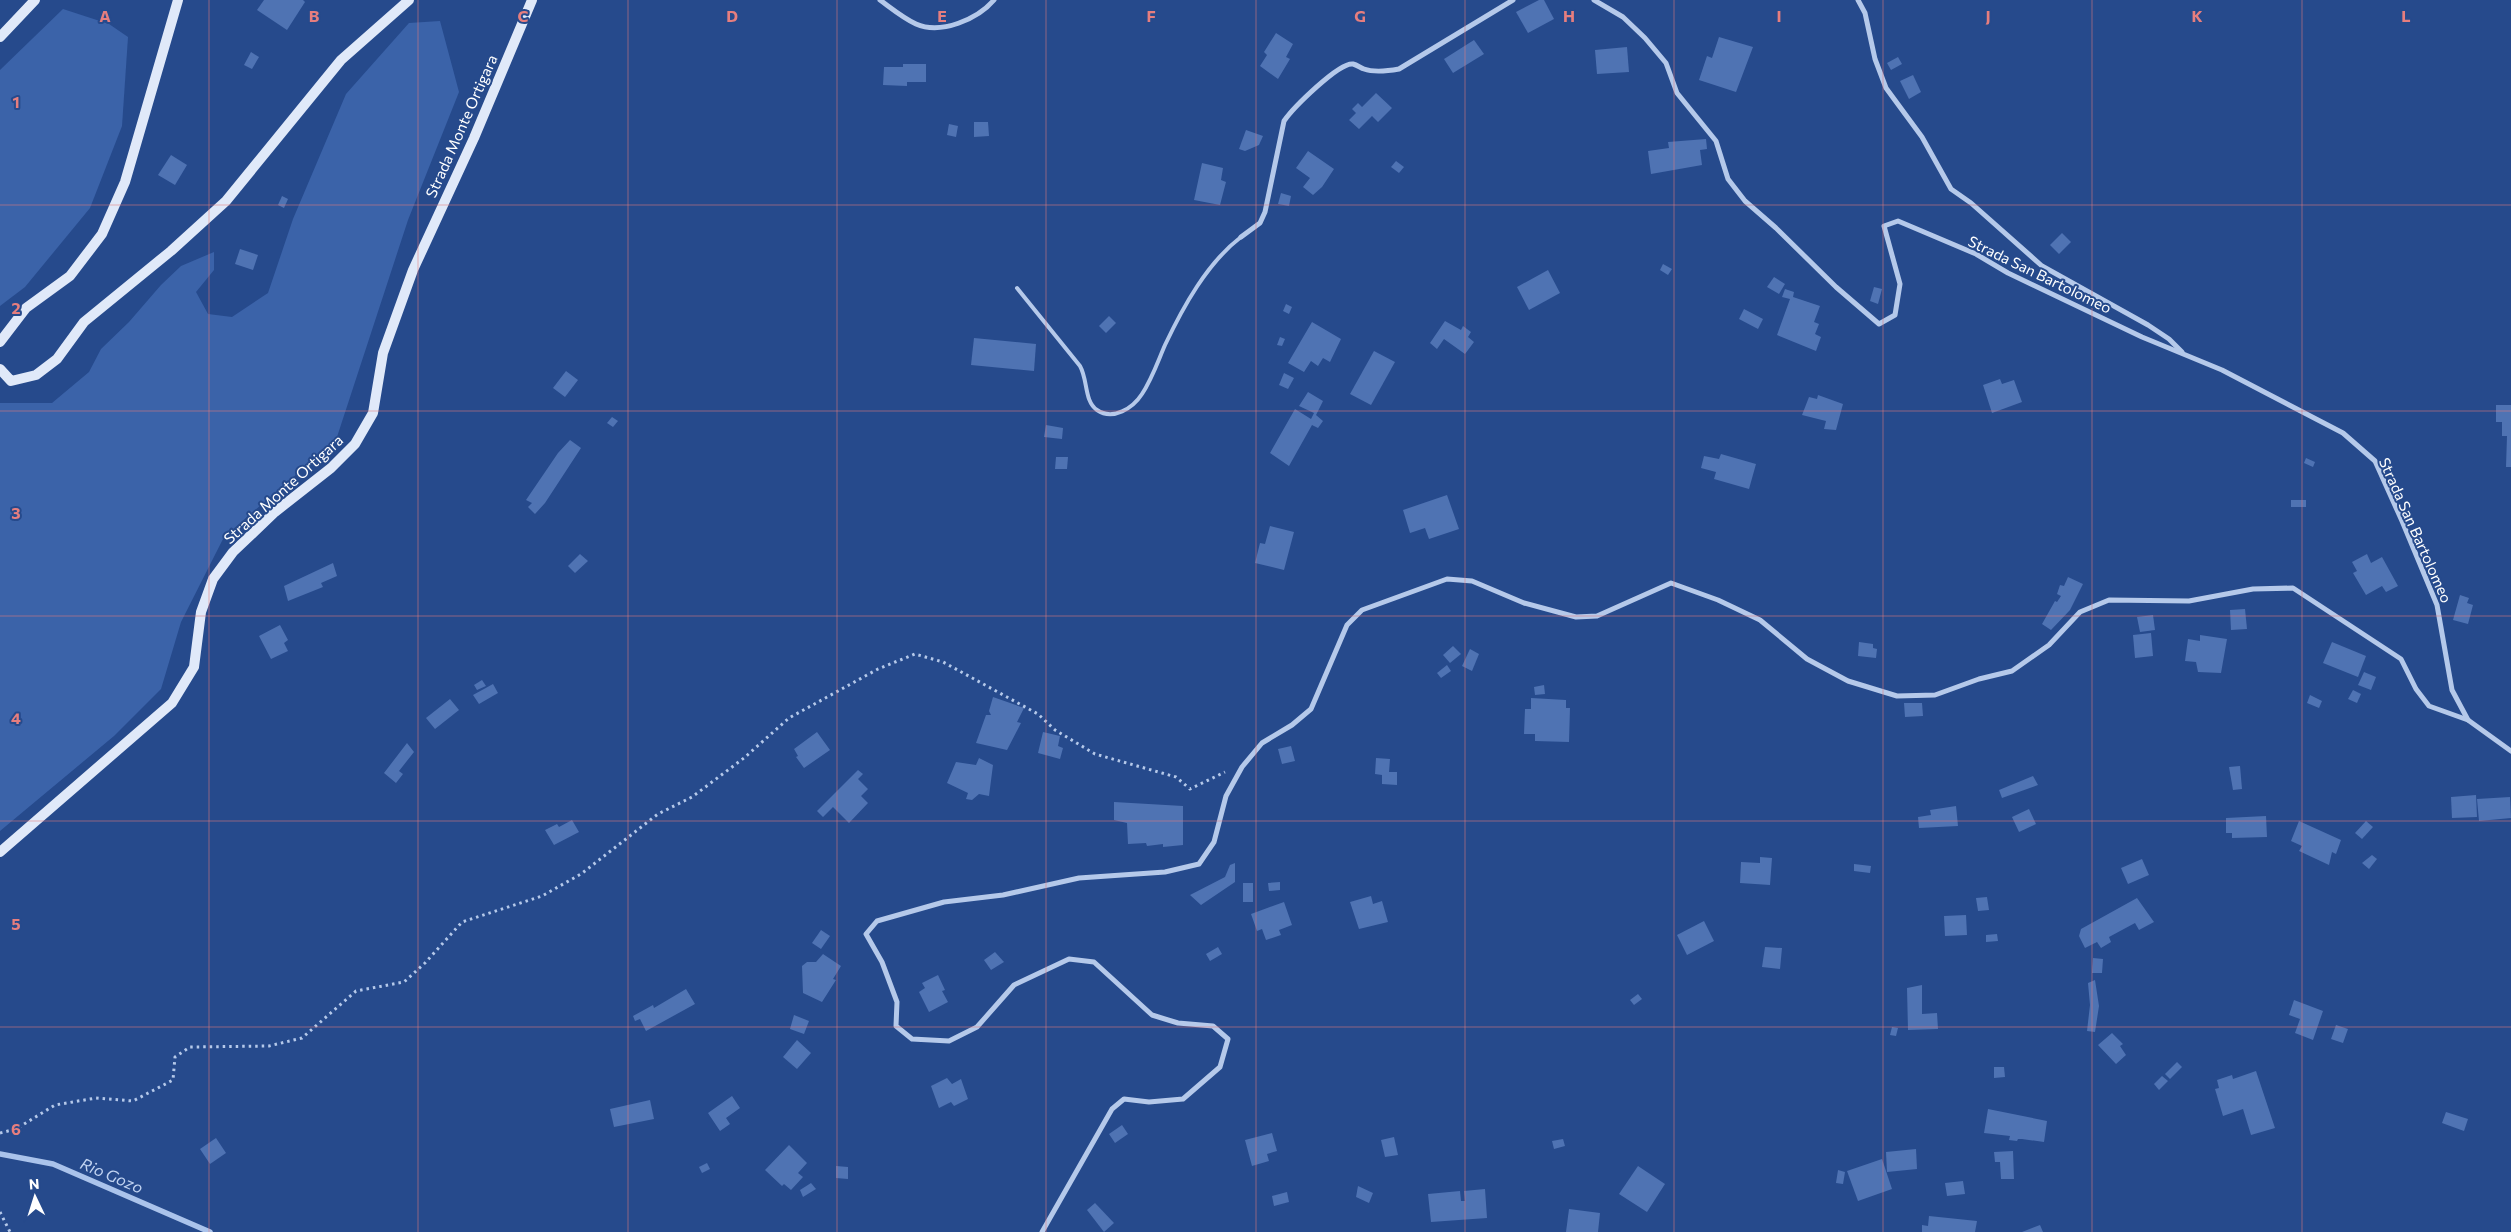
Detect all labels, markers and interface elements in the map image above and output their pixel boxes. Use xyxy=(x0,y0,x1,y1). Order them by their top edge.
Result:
text: A xyxy=(99,6,111,25)
text: B xyxy=(309,6,320,25)
text: C xyxy=(518,6,529,25)
text: D xyxy=(726,6,738,25)
text: E xyxy=(937,6,947,25)
text: F xyxy=(1146,6,1156,25)
text: G xyxy=(1354,6,1366,25)
text: H xyxy=(1563,6,1575,25)
text: I xyxy=(1776,6,1782,25)
text: J xyxy=(1985,6,1991,25)
text: K xyxy=(2191,6,2203,25)
text: L xyxy=(2401,6,2411,25)
street label: Strada Monte Ortigara xyxy=(421,52,501,200)
text: 1 xyxy=(12,92,20,111)
street label: Strada San Bartolomeo xyxy=(1965,231,2115,317)
text: 2 xyxy=(11,298,21,317)
street label: Strada Monte Ortigara xyxy=(220,431,346,547)
street label: Strada San Bartolomeo xyxy=(2376,455,2456,606)
text: 3 xyxy=(11,503,21,522)
text: 4 xyxy=(11,708,21,727)
text: 5 xyxy=(11,914,21,933)
text: 6 xyxy=(11,1119,21,1138)
water label: Rio Gozo xyxy=(78,1153,146,1197)
north arrow xyxy=(10,1172,60,1222)
text: N xyxy=(28,1175,40,1192)

